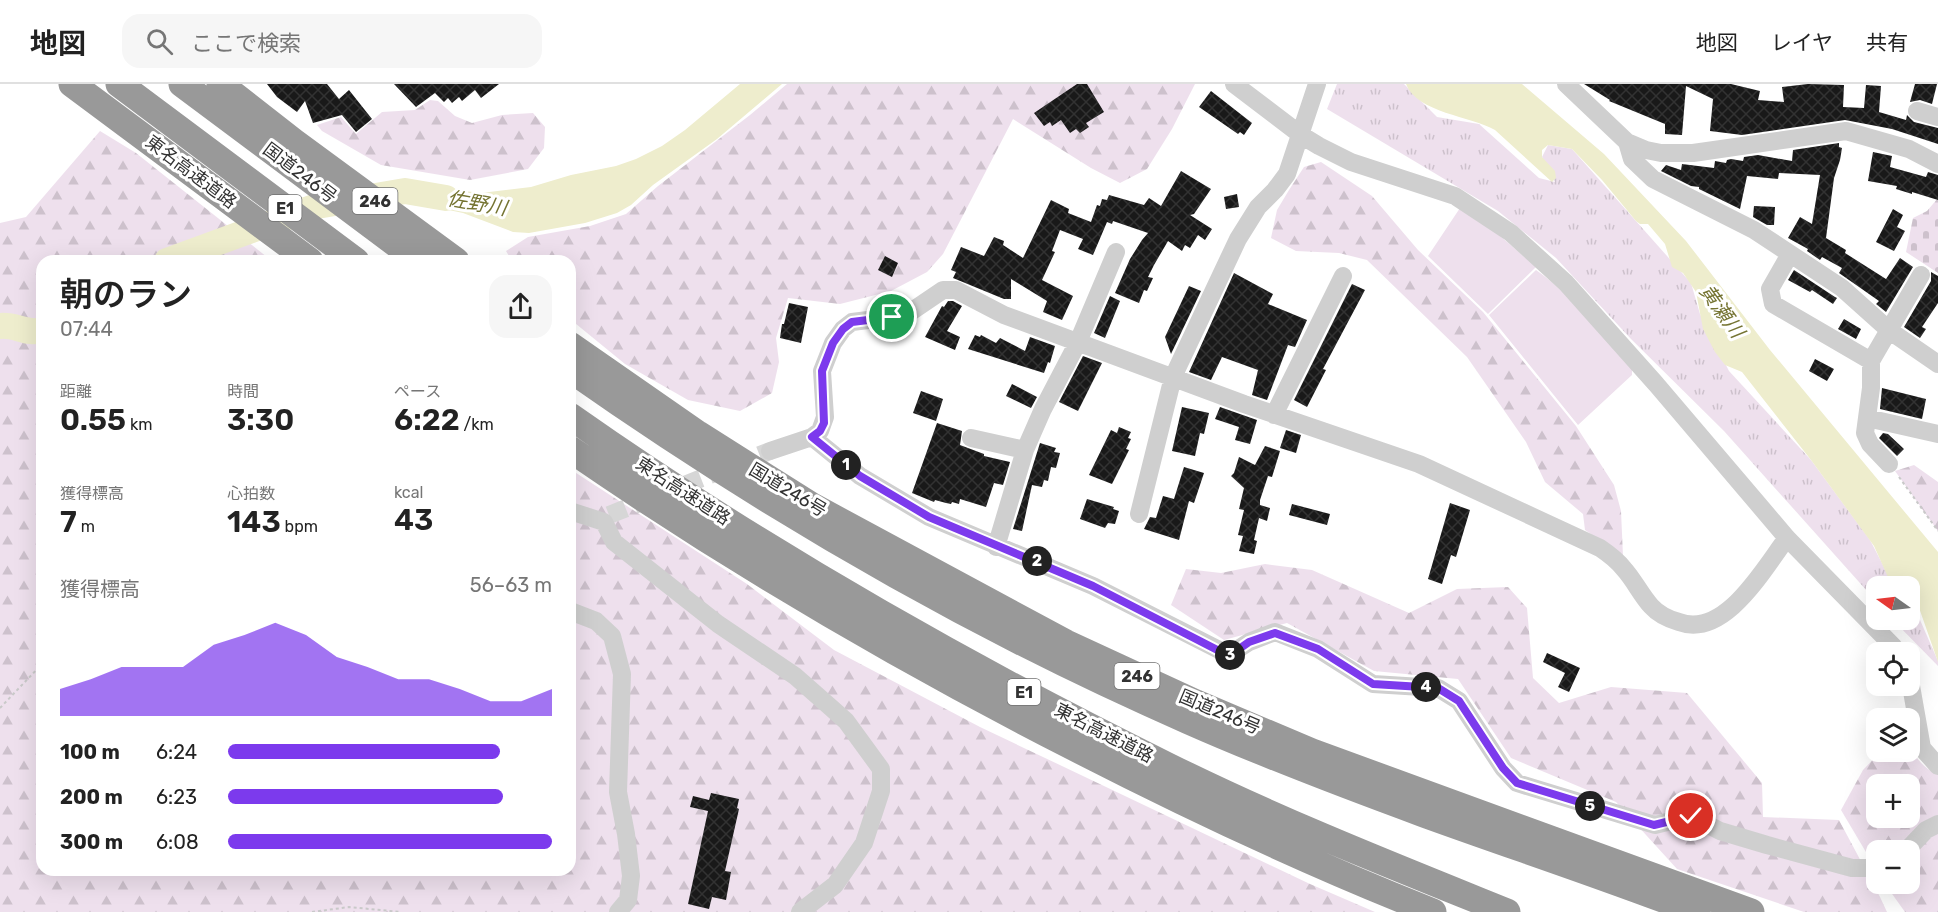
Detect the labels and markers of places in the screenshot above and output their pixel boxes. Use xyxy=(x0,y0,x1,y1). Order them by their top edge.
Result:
pin xyxy=(866,291,917,342)
pin: 1 xyxy=(831,450,861,480)
pin: 2 xyxy=(1022,546,1052,576)
pin: 3 xyxy=(1215,640,1245,670)
pin: 4 xyxy=(1411,672,1441,702)
pin xyxy=(1665,790,1716,841)
pin: 5 xyxy=(1575,791,1605,821)

